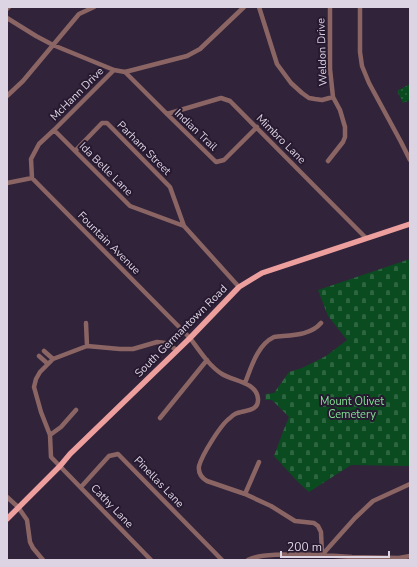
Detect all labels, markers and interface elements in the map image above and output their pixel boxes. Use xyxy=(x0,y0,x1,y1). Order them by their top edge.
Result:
street label: Weldon Drive xyxy=(313,18,331,86)
street label: McHann Drive xyxy=(47,64,107,124)
street label: Indian Trail xyxy=(171,106,221,155)
street label: Mimbro Lane xyxy=(253,111,309,167)
street label: Parham Street xyxy=(114,118,174,178)
street label: Ida Belle Lane xyxy=(76,139,136,199)
street label: Fountain Avenue xyxy=(74,208,144,278)
street label: South Germantown Road xyxy=(132,282,230,380)
park label: Mount Olivet Cemetery xyxy=(320,394,384,422)
street label: Pinellas Lane xyxy=(131,453,187,511)
street label: Cathy Lane xyxy=(87,481,137,531)
scale bar xyxy=(281,533,389,559)
text: 200 m xyxy=(287,539,322,555)

